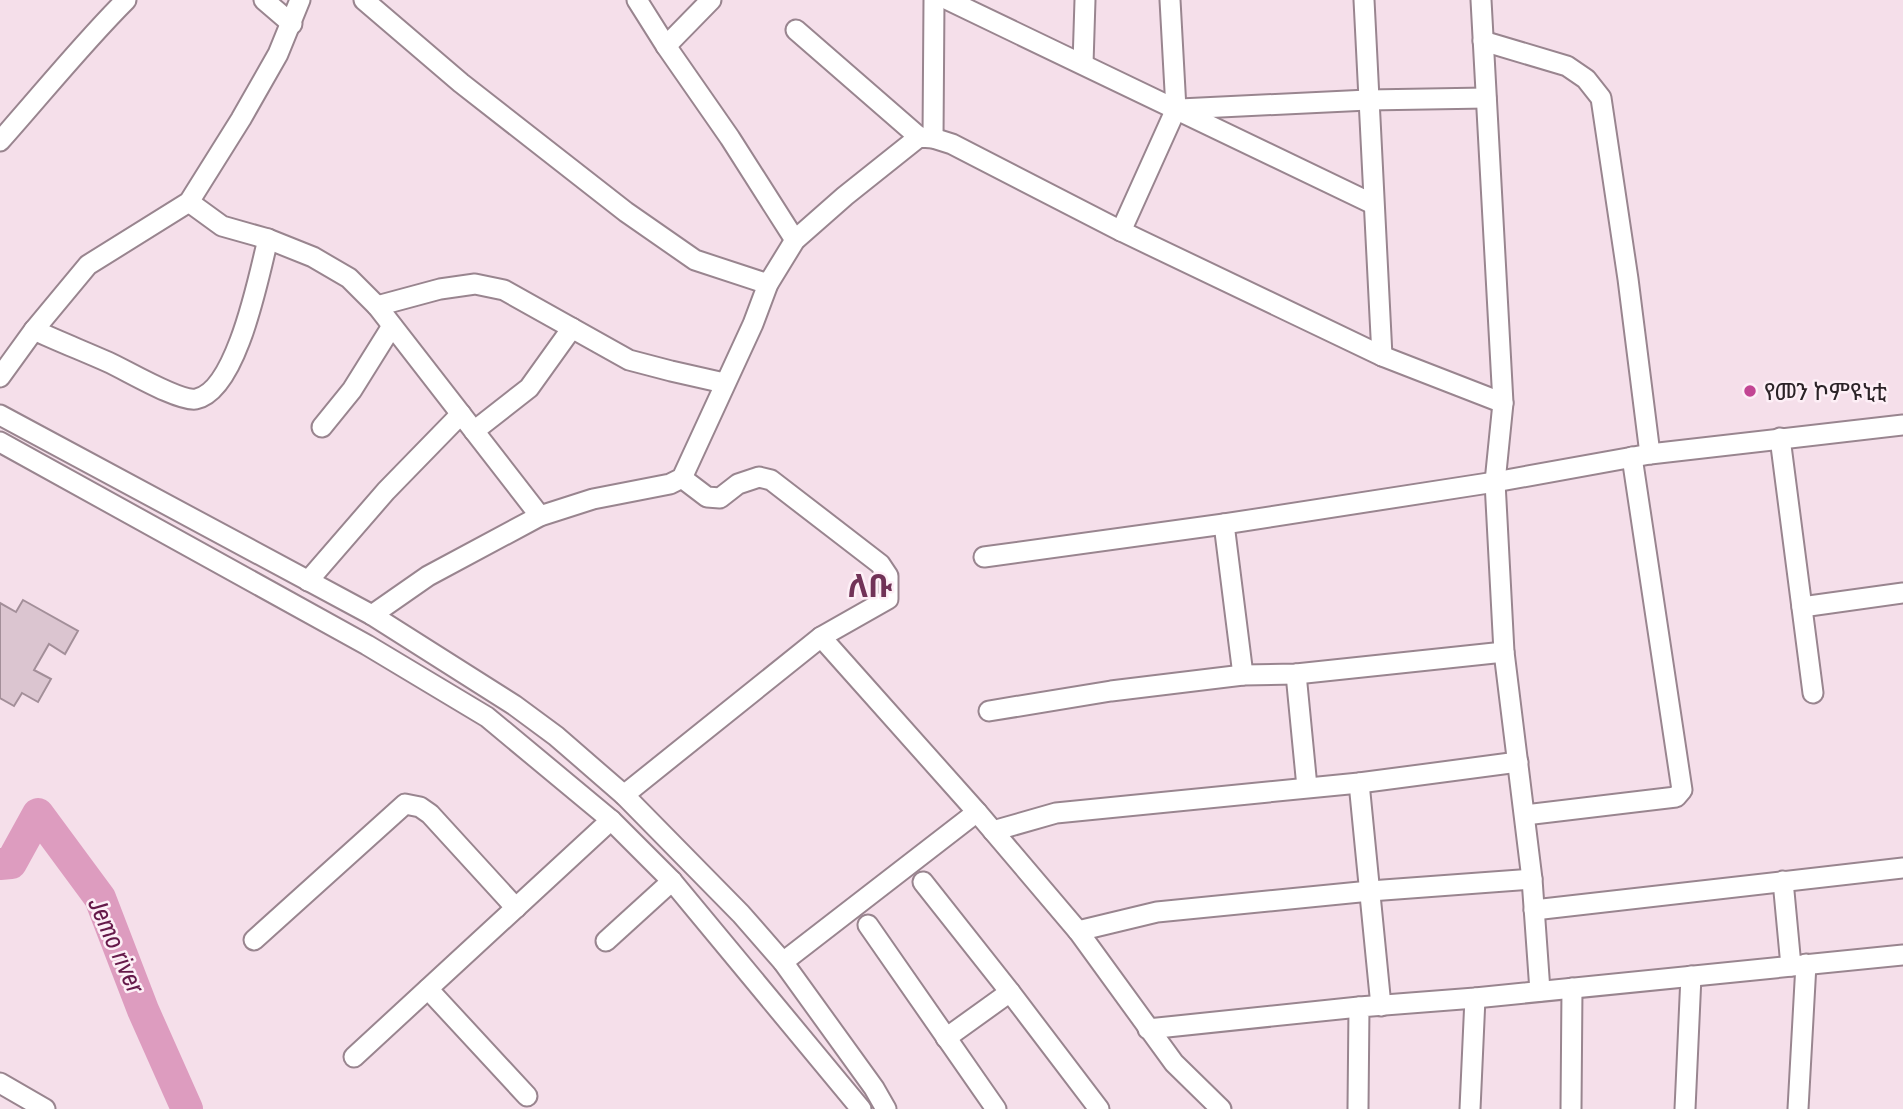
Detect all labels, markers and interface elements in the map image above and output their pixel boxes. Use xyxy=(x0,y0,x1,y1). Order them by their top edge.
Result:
place label: የመን ኮምዩኒቲ xyxy=(1764,375,1888,407)
marker: የመን ኮምዩኒቲ xyxy=(1742,383,1758,399)
district label: ለቡ xyxy=(848,564,892,607)
water label: Jemo river xyxy=(80,891,154,999)

